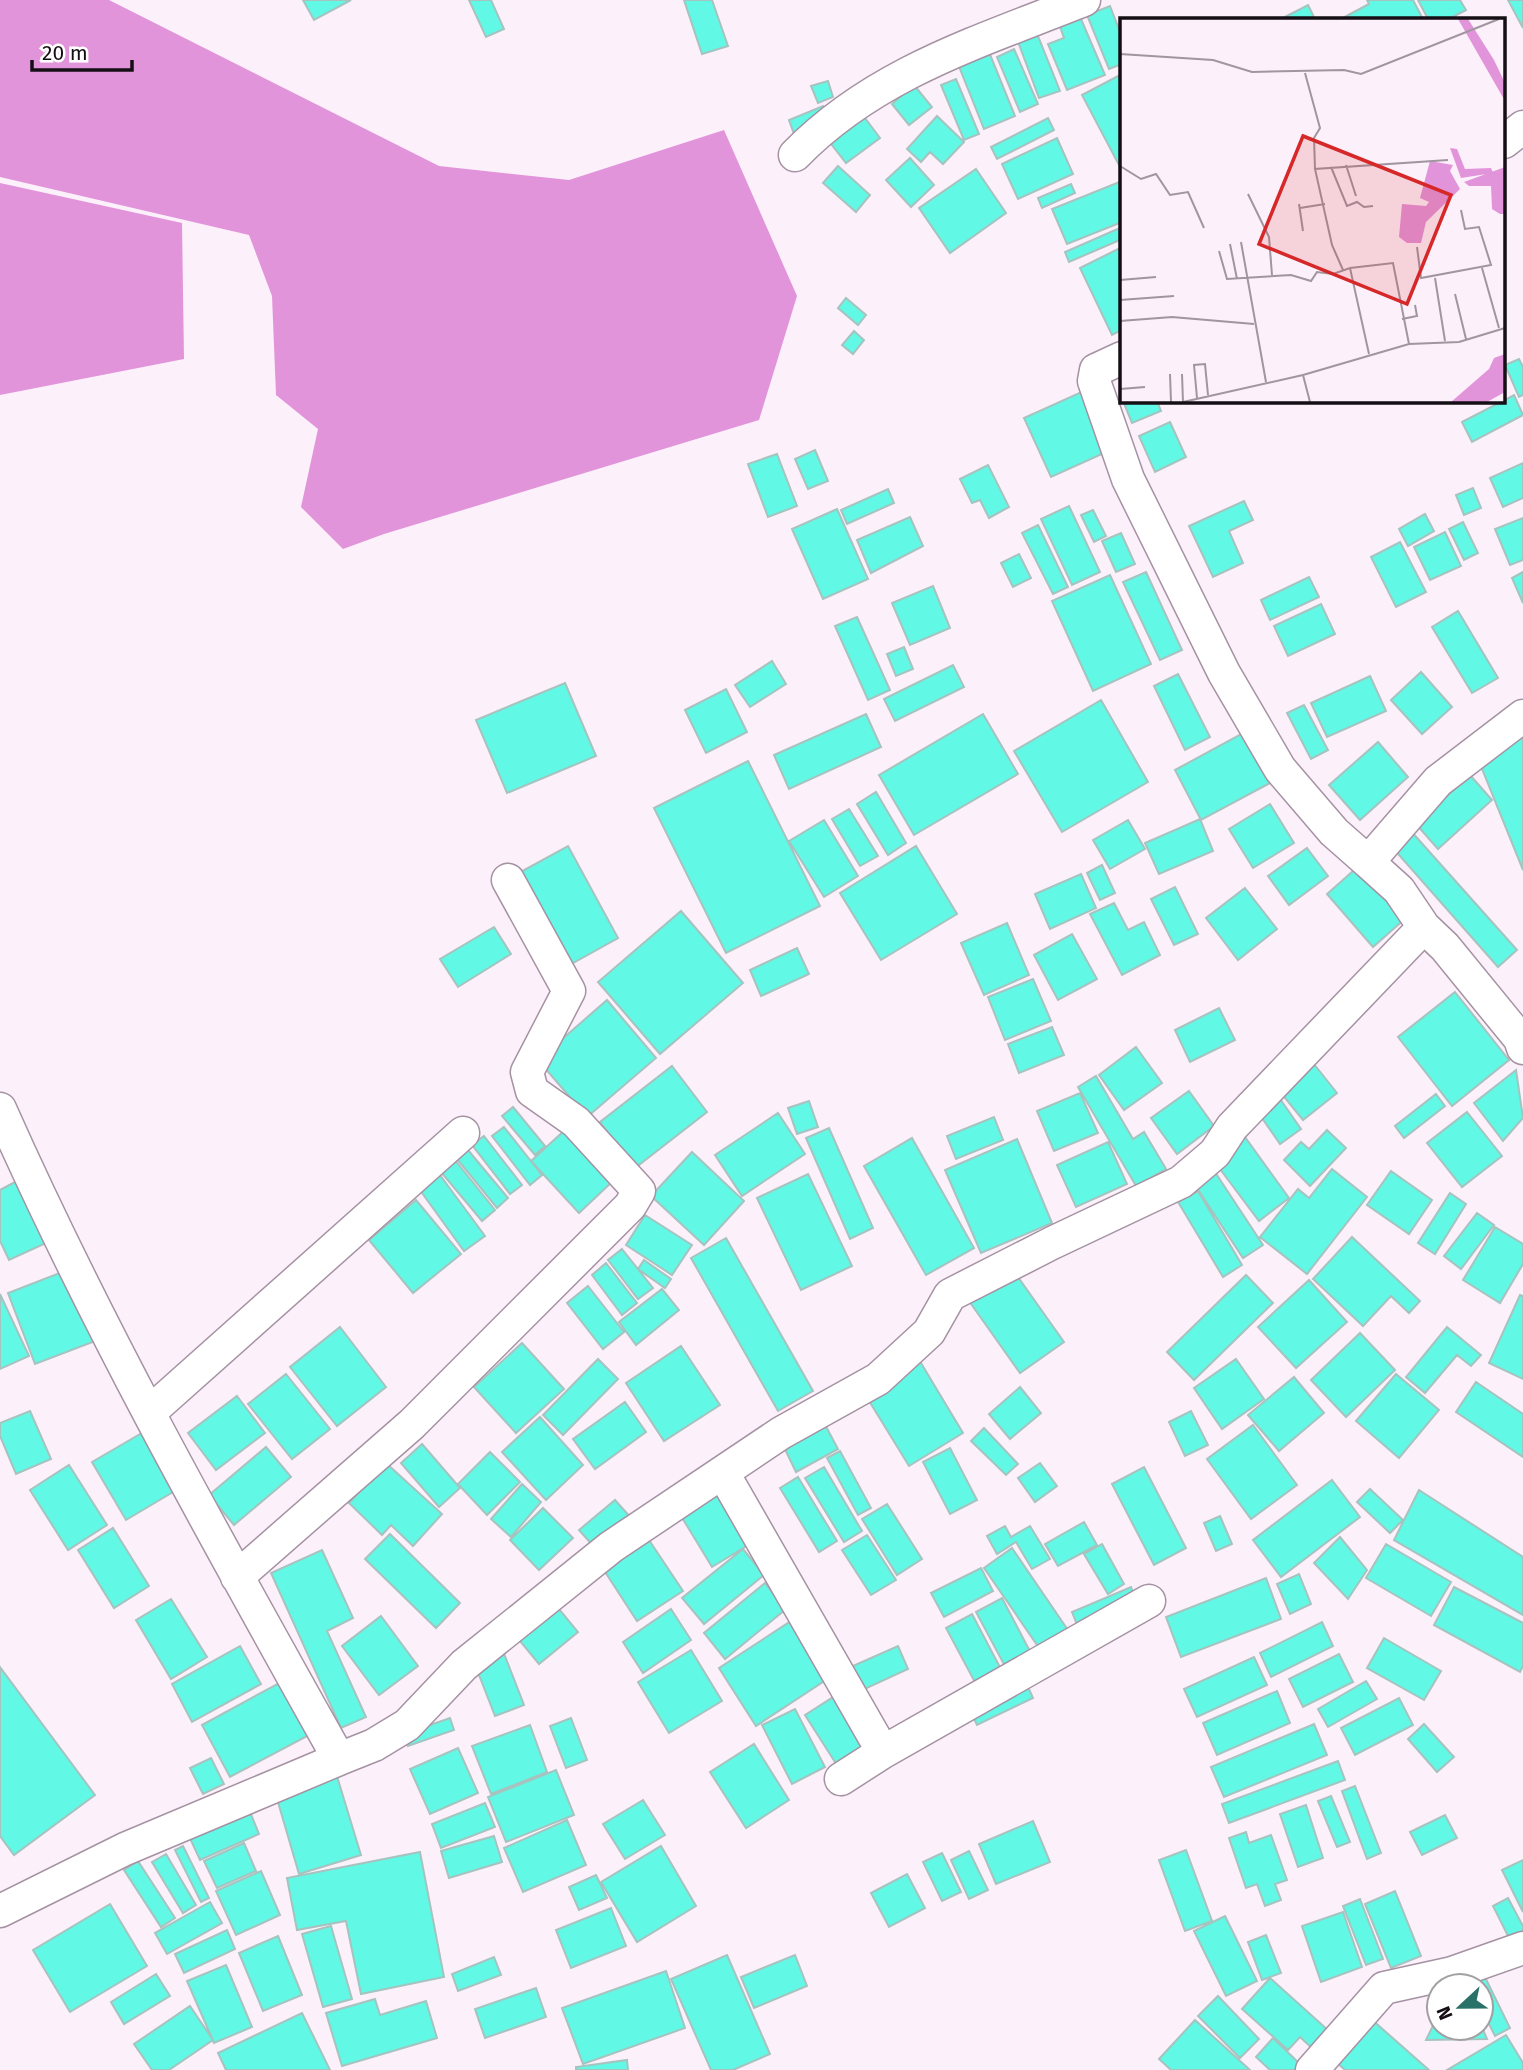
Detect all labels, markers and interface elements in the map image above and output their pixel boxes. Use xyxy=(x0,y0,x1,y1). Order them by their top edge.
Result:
inset map xyxy=(1120,18,1506,402)
scale bar xyxy=(32,28,131,72)
text: 20 m xyxy=(42,40,88,66)
north arrow xyxy=(1425,1972,1495,2042)
text: N xyxy=(1432,2003,1458,2023)

